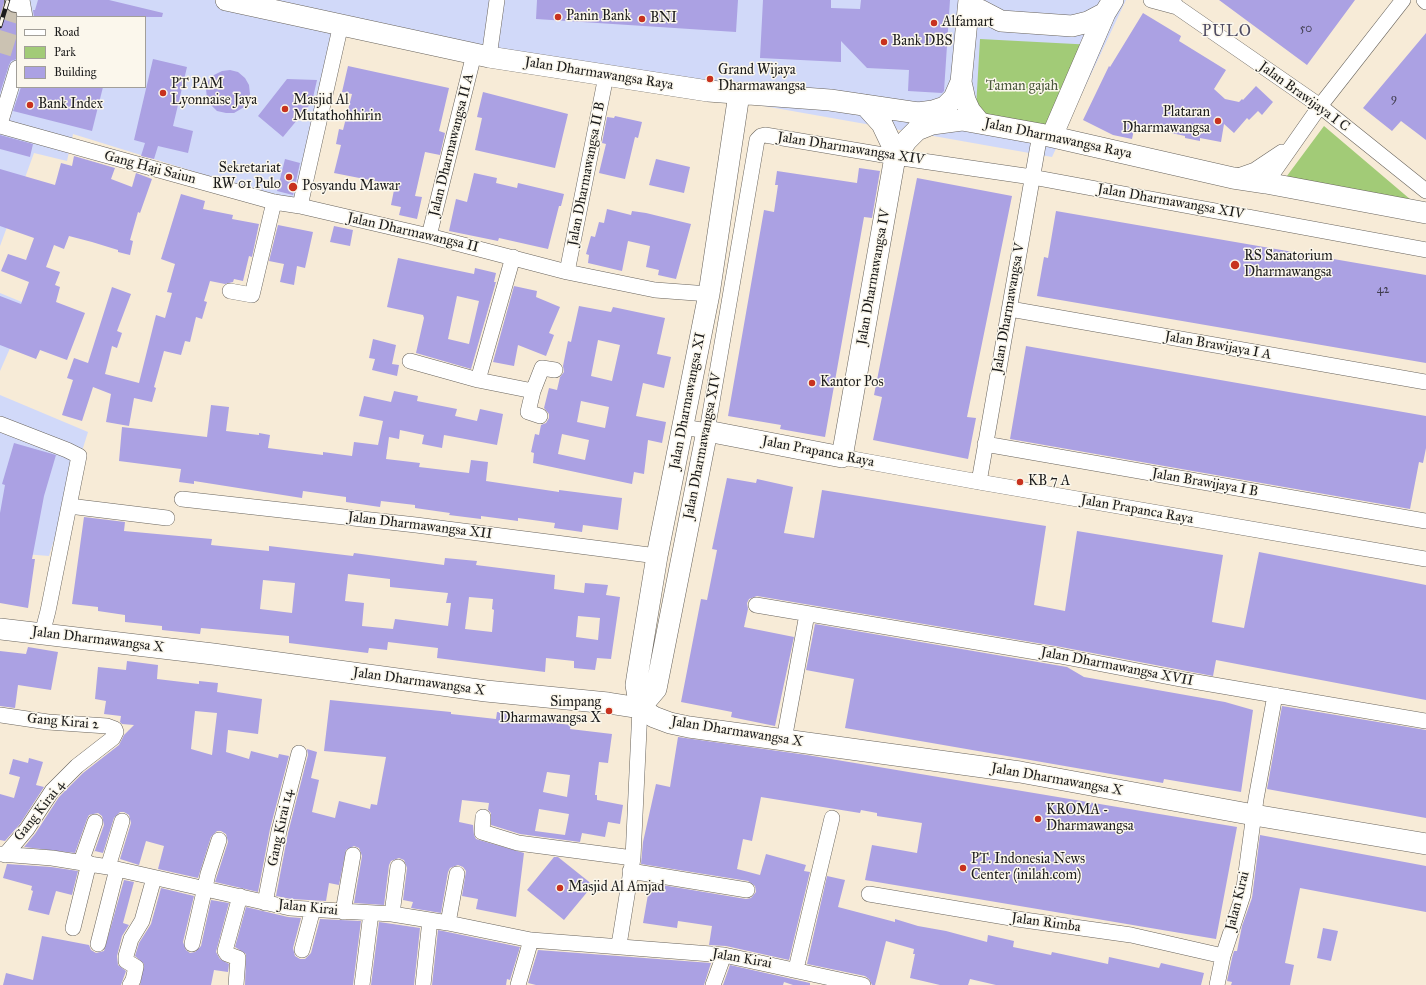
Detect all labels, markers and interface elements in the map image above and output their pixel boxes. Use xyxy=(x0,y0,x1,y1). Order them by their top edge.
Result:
place label: Panin Bank xyxy=(566,9,631,25)
place label: BNI xyxy=(650,11,677,27)
marker: Panin Bank xyxy=(553,12,563,22)
marker: BNI xyxy=(637,14,647,24)
place label: Alfamart xyxy=(942,15,994,31)
legend xyxy=(16,16,146,88)
marker: Alfamart xyxy=(929,18,939,28)
district label: PULO xyxy=(1202,22,1252,42)
house number: 50 xyxy=(1300,22,1312,36)
text: Road xyxy=(54,25,80,39)
place label: Bank DBS xyxy=(892,34,952,50)
marker: Bank DBS xyxy=(879,37,889,47)
text: Park xyxy=(54,45,76,59)
street label: Jalan Dharmawangsa Raya xyxy=(523,54,675,94)
street label: Jalan Brawijaya I C xyxy=(1255,58,1353,136)
place label: Grand Wijaya Dharmawangsa xyxy=(718,63,806,96)
text: Building xyxy=(54,65,96,79)
street label: Jalan Dharmawangsa II A xyxy=(426,72,478,218)
marker: Grand Wijaya Dharmawangsa xyxy=(705,74,715,84)
place label: PT PAM Lyonnaise Jaya xyxy=(171,77,257,110)
park label: Taman gajah xyxy=(986,79,1058,95)
marker: PT PAM Lyonnaise Jaya xyxy=(158,88,168,98)
house number: 9 xyxy=(1391,92,1397,106)
place label: Masjid Al Mutathohhirin xyxy=(293,93,381,126)
place label: Bank Index xyxy=(38,97,103,113)
marker: Bank Index xyxy=(25,100,35,110)
street label: Jalan Dharmawangsa II B xyxy=(565,100,609,248)
marker: Masjid Al Mutathohhirin xyxy=(280,104,290,114)
place label: Plataran Dharmawangsa xyxy=(1122,105,1210,138)
street label: Jalan Dharmawangsa Raya xyxy=(983,115,1133,163)
marker: Plataran Dharmawangsa xyxy=(1213,116,1223,126)
street label: Jalan Dharmawangsa XIV xyxy=(776,129,926,169)
street label: Gang Haji Saiun xyxy=(102,148,198,188)
place label: Sekretariat RW 01 Pulo xyxy=(212,161,281,194)
marker: Sekretariat RW 01 Pulo xyxy=(284,172,294,182)
place label: Posyandu Mawar xyxy=(302,179,400,195)
marker: Posyandu Mawar xyxy=(287,181,299,193)
street label: Jalan Dharmawangsa XIV xyxy=(1096,181,1246,223)
street label: Jalan Dharmawangsa IV xyxy=(854,208,894,346)
street label: Jalan Dharmawangsa II xyxy=(346,210,480,256)
street label: Jalan Dharmawangsa V xyxy=(989,242,1029,374)
place label: RS Sanatorium Dharmawangsa xyxy=(1244,249,1333,282)
marker: RS Sanatorium Dharmawangsa xyxy=(1229,259,1241,271)
house number: 42 xyxy=(1377,283,1389,297)
street label: Jalan Brawijaya I A xyxy=(1163,328,1273,364)
street label: Jalan Dharmawangsa XI xyxy=(666,331,710,471)
street label: Jalan Dharmawangsa XIV xyxy=(681,371,725,521)
place label: Kantor Pos xyxy=(820,375,884,391)
marker: Kantor Pos xyxy=(807,378,817,388)
street label: Jalan Prapanca Raya xyxy=(760,433,876,471)
street label: Jalan Brawijaya I B xyxy=(1151,465,1259,501)
place label: KB 7 A xyxy=(1028,474,1070,490)
marker: KB 7 A xyxy=(1015,477,1025,487)
street label: Jalan Prapanca Raya xyxy=(1079,492,1195,528)
street label: Jalan Dharmawangsa XII xyxy=(347,509,493,543)
street label: Jalan Dharmawangsa X xyxy=(31,624,165,656)
street label: Jalan Dharmawangsa XVII xyxy=(1039,644,1195,690)
street label: Jalan Dharmawangsa X xyxy=(352,664,486,700)
place label: Simpang Dharmawangsa X xyxy=(499,695,601,728)
marker: Simpang Dharmawangsa X xyxy=(604,706,614,716)
street label: Gang Kirai 2 xyxy=(26,710,100,734)
street label: Jalan Dharmawangsa X xyxy=(670,713,804,751)
street label: Jalan Dharmawangsa X xyxy=(990,760,1124,800)
street label: Gang Kirai 4 xyxy=(11,777,69,845)
street label: Gang Kirai 14 xyxy=(265,788,297,868)
place label: KROMA - Dharmawangsa xyxy=(1046,803,1134,836)
marker: KROMA - Dharmawangsa xyxy=(1033,814,1043,824)
place label: PT. Indonesia News Center (inilah.com) xyxy=(971,852,1085,884)
marker: PT. Indonesia News Center (inilah.com) xyxy=(958,863,968,873)
street label: Jalan Kirai xyxy=(1223,870,1253,932)
place label: Masjid Al Amjad xyxy=(568,880,664,896)
marker: Masjid Al Amjad xyxy=(555,883,565,893)
street label: Jalan Kirai xyxy=(277,896,339,920)
street label: Jalan Rimba xyxy=(1010,910,1082,936)
street label: Jalan Kirai xyxy=(711,945,773,973)

